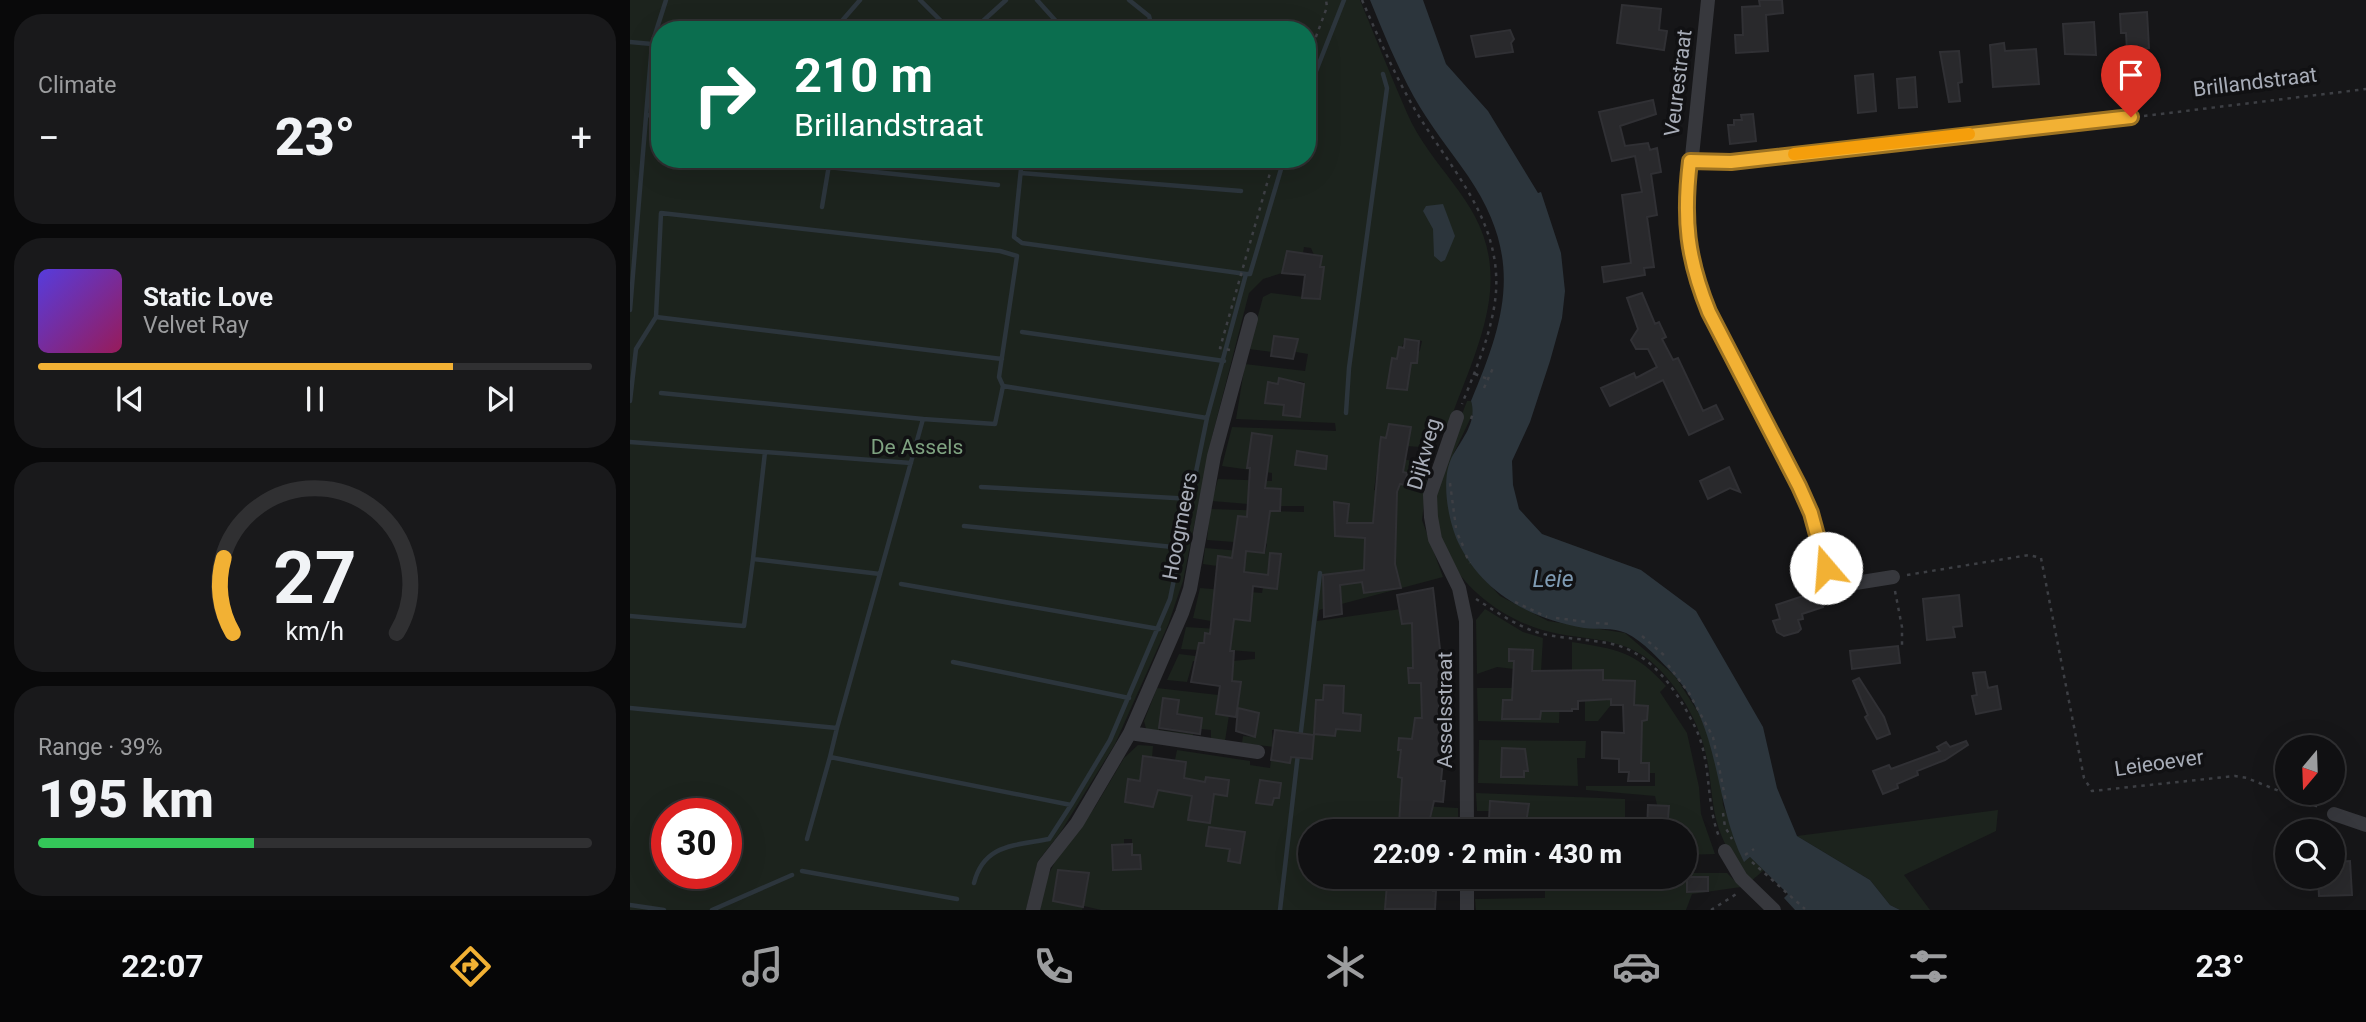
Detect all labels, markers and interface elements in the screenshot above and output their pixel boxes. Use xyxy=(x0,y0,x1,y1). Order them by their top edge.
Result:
street label: Veurestraat xyxy=(1660,28,1696,138)
pin xyxy=(2101,45,2161,117)
text: 210 m xyxy=(794,47,933,104)
icon: right xyxy=(679,49,770,140)
icon: arrive xyxy=(2112,56,2150,94)
street label: Brillandstraat xyxy=(2192,62,2318,101)
text: Climate xyxy=(38,72,117,99)
text: Brillandstraat xyxy=(794,106,984,144)
text: 23° xyxy=(275,107,355,168)
text: − xyxy=(38,116,60,160)
text: + xyxy=(570,116,592,160)
text: Static Love xyxy=(143,282,273,312)
text: Velvet Ray xyxy=(143,312,249,339)
icon: previous xyxy=(111,380,149,418)
icon: pause xyxy=(296,380,334,418)
icon: next xyxy=(481,380,519,418)
street label: Dijkweg xyxy=(1402,415,1446,493)
park label: De Assels xyxy=(871,435,963,459)
street label: Hoogmeers xyxy=(1158,470,1202,582)
position arrow xyxy=(1789,531,1863,605)
text: 27 xyxy=(273,535,357,621)
water label: Leie xyxy=(1532,566,1574,593)
text: km/h xyxy=(286,617,344,646)
street label: Asselsstraat xyxy=(1433,652,1457,768)
text: Range · 39% xyxy=(38,734,163,761)
north arrow xyxy=(2275,735,2345,805)
map controls xyxy=(2275,735,2345,889)
street label: Leieoever xyxy=(2113,745,2205,781)
text: 195 km xyxy=(38,769,214,830)
speed limit sign: 30 xyxy=(651,798,742,889)
button: search xyxy=(2275,819,2345,889)
text: 22:09 · 2 min · 430 m xyxy=(1373,839,1622,869)
icon: directions xyxy=(446,942,495,991)
icon: music xyxy=(738,942,787,991)
icon: phone xyxy=(1029,942,1078,991)
icon: climate xyxy=(1321,942,1370,991)
icon: car xyxy=(1612,942,1661,991)
icon: filters xyxy=(1904,942,1953,991)
text: 22:07 xyxy=(121,947,204,985)
text: 23° xyxy=(2195,947,2245,985)

